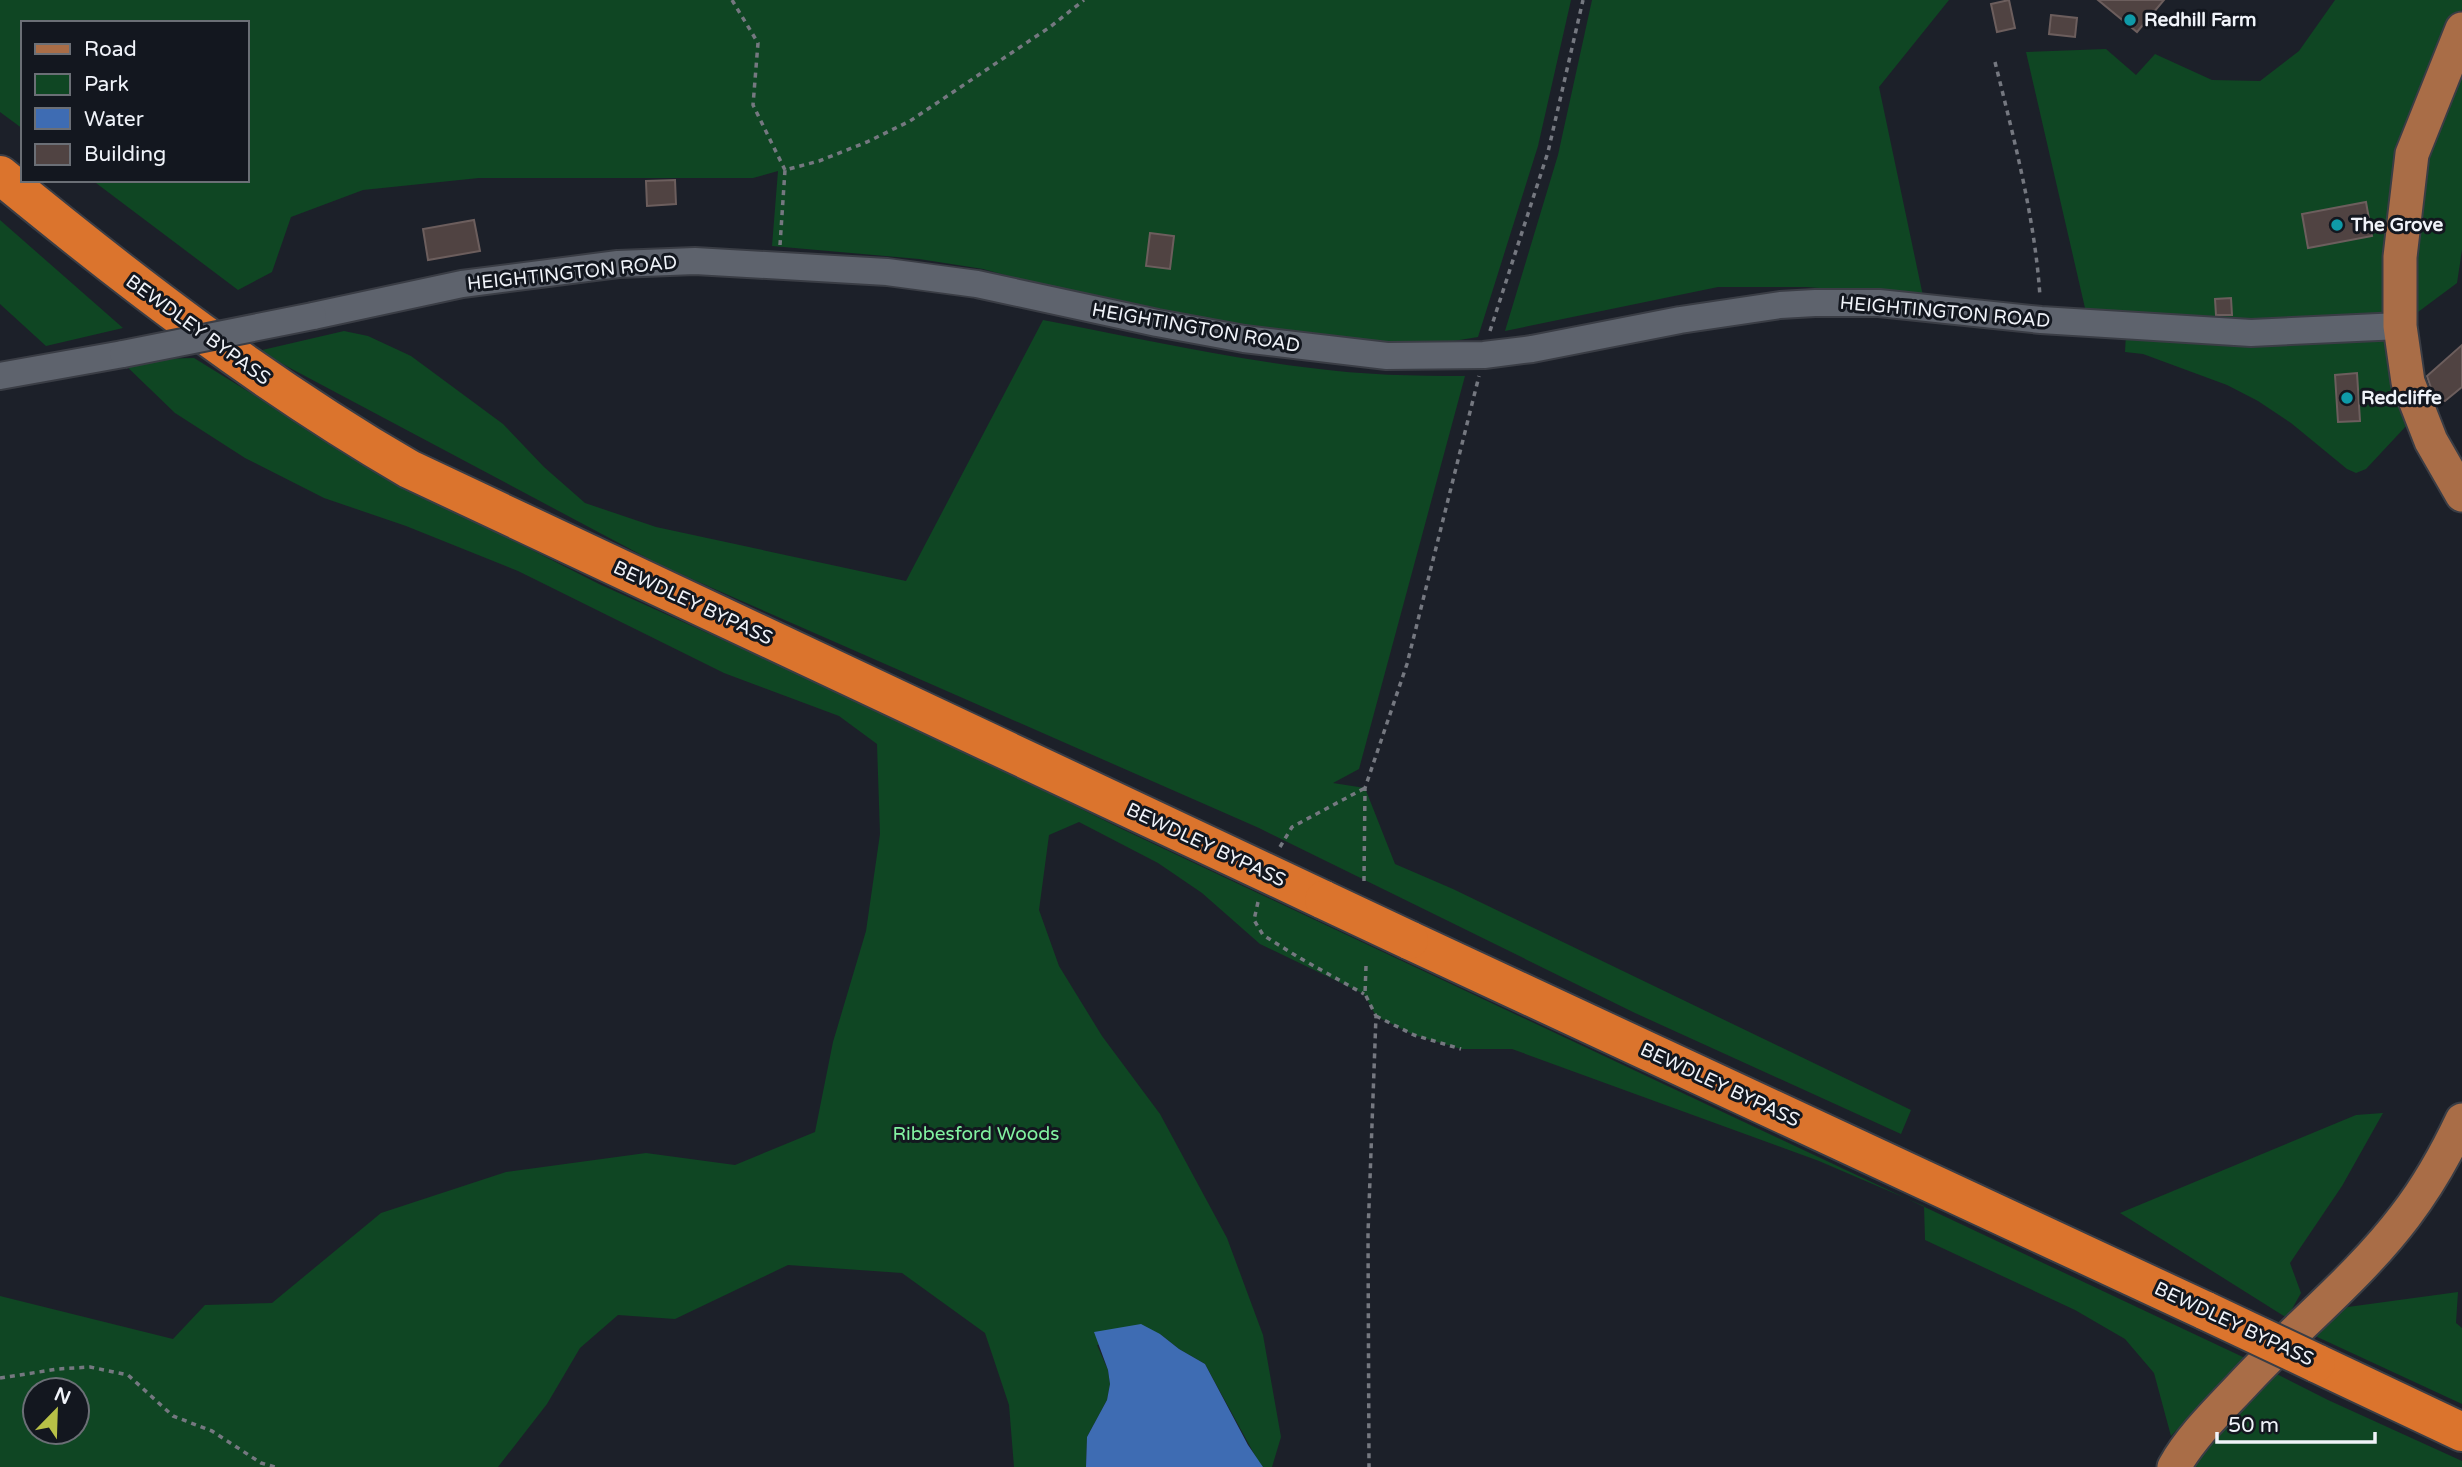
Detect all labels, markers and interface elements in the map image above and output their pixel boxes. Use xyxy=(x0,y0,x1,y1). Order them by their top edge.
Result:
place label: Redhill Farm xyxy=(2144,9,2256,31)
marker: Redhill Farm xyxy=(2122,12,2138,28)
legend xyxy=(21,21,248,182)
text: Road xyxy=(84,37,137,62)
text: Park xyxy=(84,72,129,97)
text: Water xyxy=(84,107,144,132)
text: Building xyxy=(84,142,166,167)
place label: The Grove xyxy=(2350,214,2443,236)
marker: The Grove xyxy=(2329,217,2345,233)
street label: HEIGHTINGTON ROAD xyxy=(466,251,678,295)
street label: BEWDLEY BYPASS xyxy=(121,270,275,390)
street label: HEIGHTINGTON ROAD xyxy=(1839,292,2051,332)
street label: HEIGHTINGTON ROAD xyxy=(1090,299,1302,357)
place label: Redcliffe xyxy=(2361,387,2442,409)
marker: Redcliffe xyxy=(2339,390,2355,406)
street label: BEWDLEY BYPASS xyxy=(610,556,776,650)
street label: BEWDLEY BYPASS xyxy=(1123,798,1289,892)
street label: BEWDLEY BYPASS xyxy=(1637,1038,1803,1132)
park label: Ribbesford Woods xyxy=(893,1123,1059,1145)
street label: BEWDLEY BYPASS xyxy=(2151,1277,2317,1371)
north arrow xyxy=(21,1376,91,1446)
text: N xyxy=(51,1383,74,1409)
scale bar xyxy=(2217,1400,2374,1444)
text: 50 m xyxy=(2228,1413,2279,1438)

